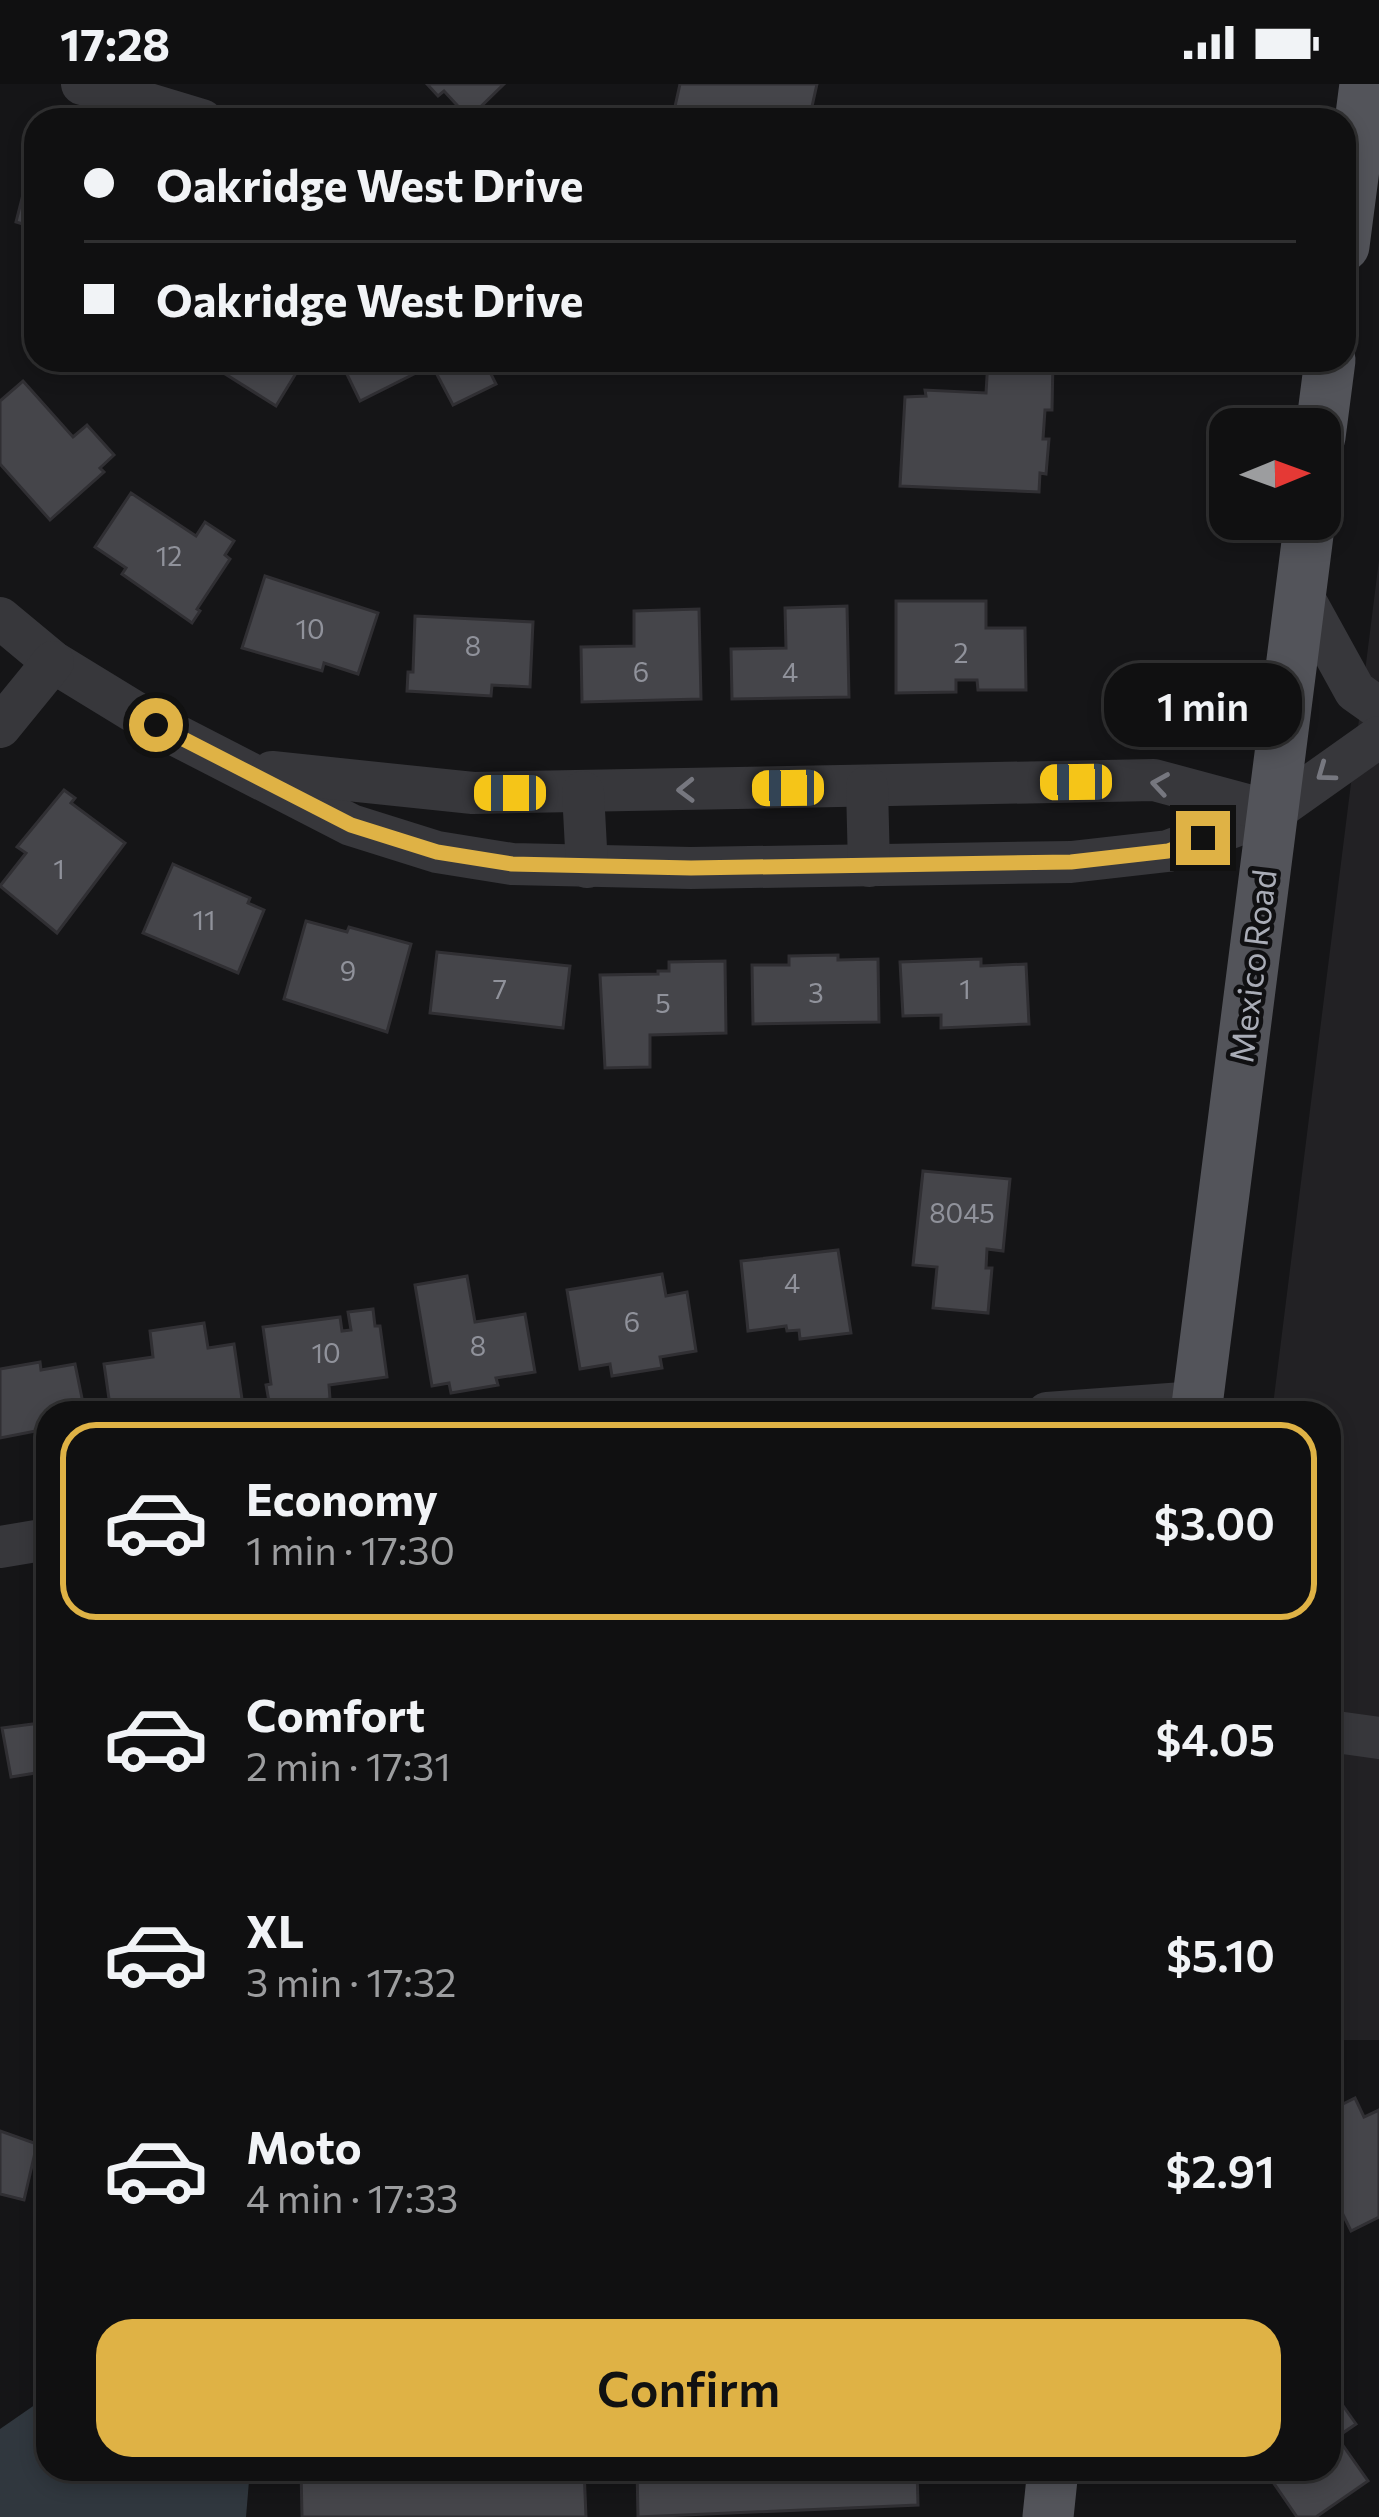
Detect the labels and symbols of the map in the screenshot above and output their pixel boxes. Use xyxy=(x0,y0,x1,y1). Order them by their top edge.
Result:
north arrow xyxy=(1209,408,1341,540)
house number: 12 xyxy=(156,539,182,572)
house number: 10 xyxy=(295,612,325,645)
house number: 8 xyxy=(465,629,481,662)
house number: 2 xyxy=(954,636,968,669)
house number: 6 xyxy=(633,655,649,688)
house number: 4 xyxy=(782,655,798,688)
callout: 1 min xyxy=(1104,664,1302,748)
route start xyxy=(129,698,183,752)
one-way arrow xyxy=(1317,759,1338,781)
car xyxy=(1040,763,1112,801)
car xyxy=(752,769,824,807)
one-way arrow xyxy=(1150,772,1170,797)
car xyxy=(474,775,546,811)
one-way arrow xyxy=(676,777,695,803)
route end xyxy=(1176,811,1230,865)
house number: 1 xyxy=(53,852,65,885)
street label: Mexico Road xyxy=(1219,867,1284,1065)
house number: 11 xyxy=(192,903,216,936)
house number: 9 xyxy=(340,954,356,987)
house number: 7 xyxy=(493,972,507,1005)
house number: 1 xyxy=(959,972,971,1005)
house number: 3 xyxy=(808,976,824,1009)
house number: 5 xyxy=(655,986,671,1019)
house number: 8045 xyxy=(929,1196,995,1229)
house number: 4 xyxy=(784,1266,800,1299)
house number: 6 xyxy=(624,1305,640,1338)
house number: 8 xyxy=(470,1329,486,1362)
house number: 10 xyxy=(311,1336,341,1369)

